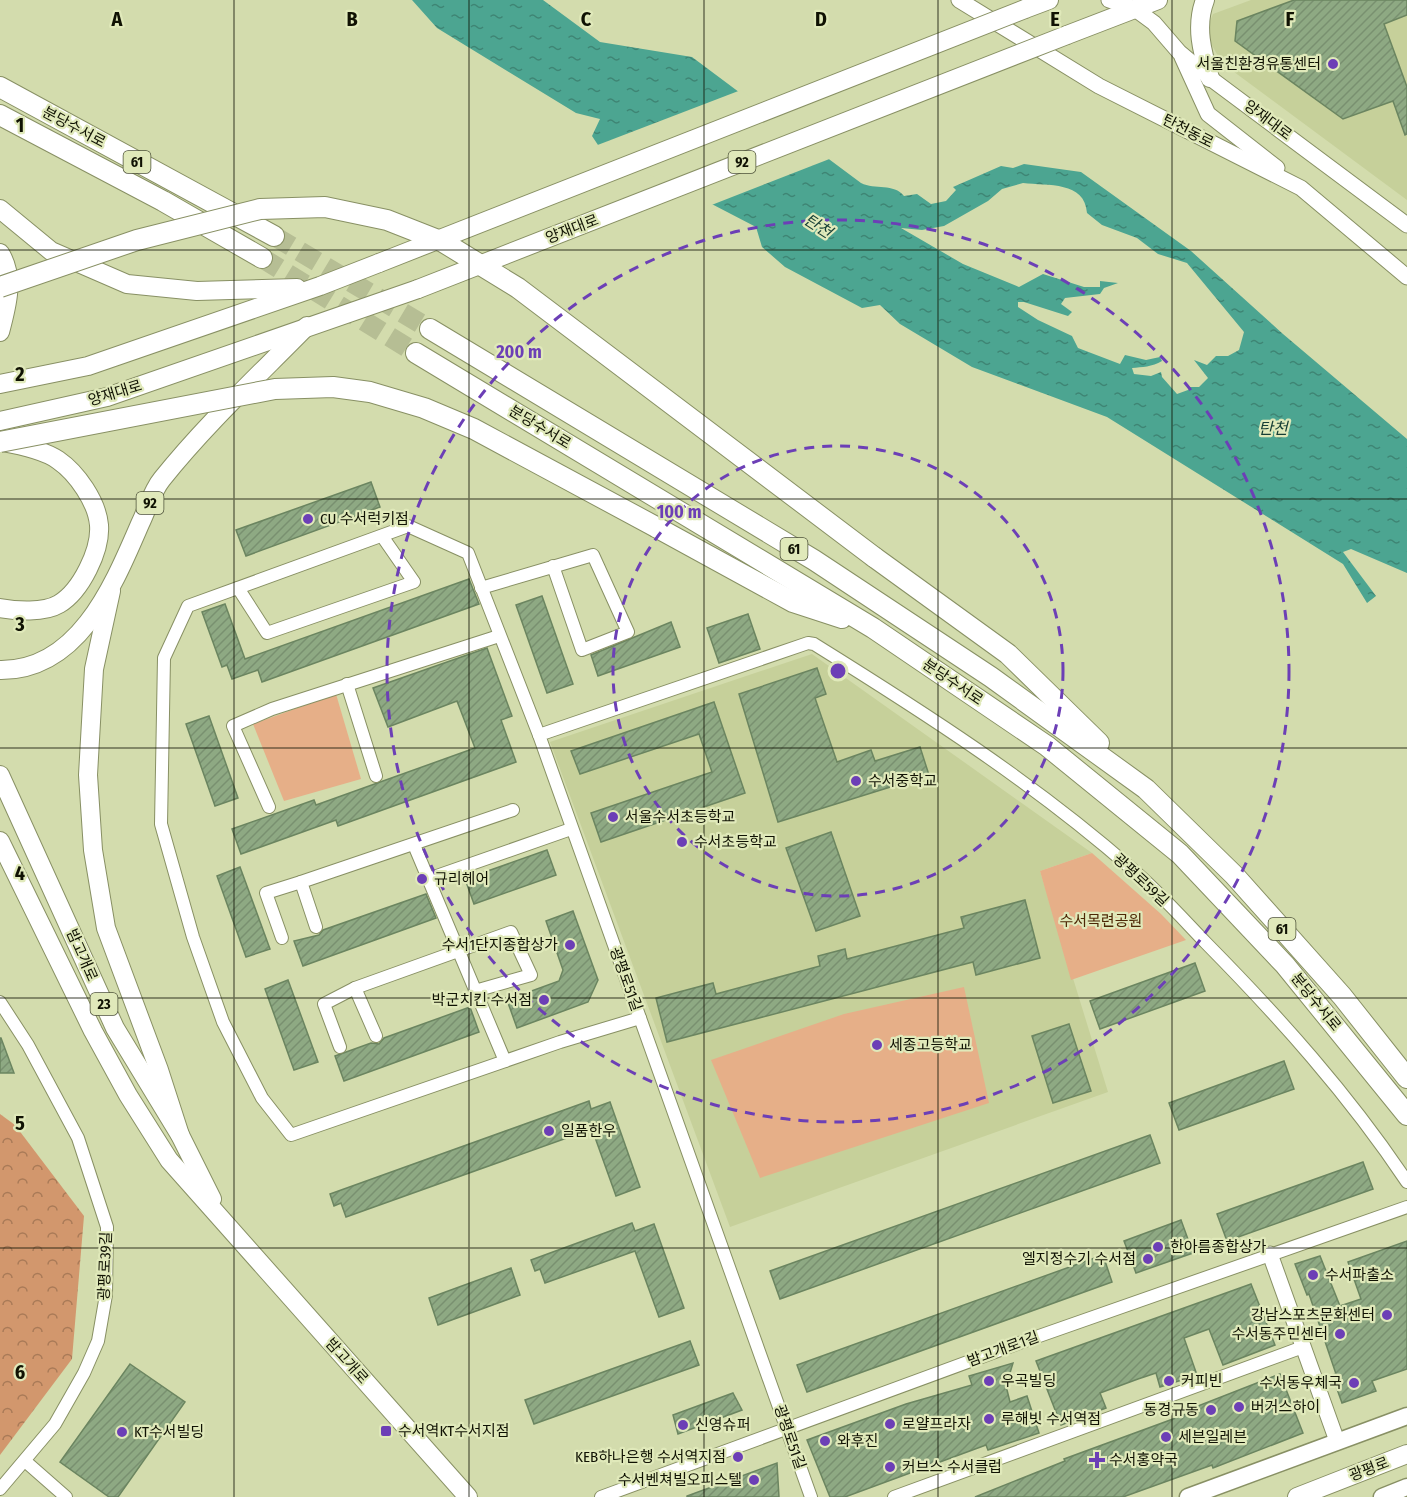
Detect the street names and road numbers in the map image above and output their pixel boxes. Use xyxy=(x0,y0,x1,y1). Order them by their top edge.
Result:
street label: 양재대로 xyxy=(1241,96,1295,144)
street label: 분당수서로 xyxy=(39,103,109,151)
street label: 탄천동로 xyxy=(1159,110,1217,152)
road number: 61 xyxy=(124,151,150,173)
road number: 92 xyxy=(728,151,756,173)
street label: 양재대로 xyxy=(543,211,601,247)
street label: 양재대로 xyxy=(86,376,144,410)
street label: 분당수서로 xyxy=(506,402,574,452)
road number: 92 xyxy=(136,492,164,514)
road number: 61 xyxy=(780,538,808,560)
street label: 분당수서로 xyxy=(919,655,987,709)
street label: 광평로59길 xyxy=(1110,850,1172,910)
road number: 61 xyxy=(1268,918,1296,940)
street label: 밤고개로 xyxy=(63,926,101,984)
street label: 광평로51길 xyxy=(606,944,646,1014)
street label: 분당수서로 xyxy=(1287,970,1345,1034)
road number: 23 xyxy=(90,993,118,1015)
street label: 광평로39길 xyxy=(95,1231,115,1301)
street label: 밤고개로1길 xyxy=(965,1328,1041,1370)
street label: 밤고개로 xyxy=(322,1334,372,1388)
street label: 광평로51길 xyxy=(771,1402,809,1472)
street label: 광평로 xyxy=(1346,1453,1392,1485)

